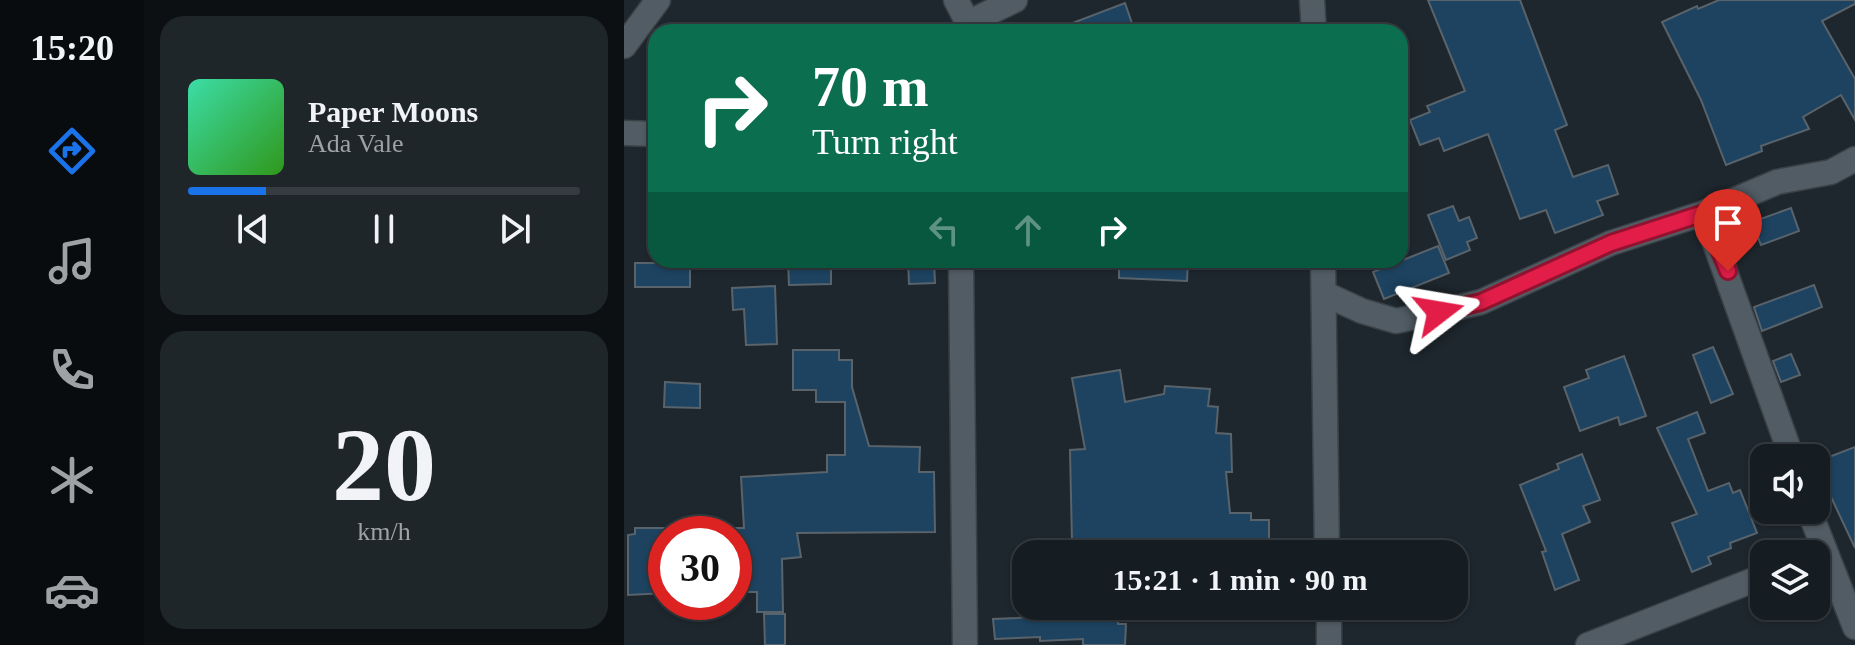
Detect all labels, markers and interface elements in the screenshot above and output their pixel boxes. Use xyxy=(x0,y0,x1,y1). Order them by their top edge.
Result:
text: 15:20 xyxy=(30,28,114,68)
icon: right xyxy=(680,56,784,160)
text: 70 m xyxy=(812,56,929,118)
text: Paper Moons xyxy=(308,95,478,128)
text: Turn right xyxy=(812,122,958,162)
icon: directions xyxy=(44,123,100,179)
text: Ada Vale xyxy=(308,129,404,158)
pin xyxy=(1694,189,1762,271)
icon: arrive xyxy=(1706,201,1750,245)
icon: previous xyxy=(231,207,275,251)
icon: pause xyxy=(362,207,406,251)
icon: next xyxy=(493,207,537,251)
icon: left xyxy=(922,208,966,252)
icon: ahead xyxy=(1006,208,1050,252)
icon: right xyxy=(1090,208,1134,252)
icon: music xyxy=(44,233,100,289)
position arrow xyxy=(1397,270,1481,354)
icon: phone xyxy=(44,342,100,398)
text: 20 xyxy=(332,407,436,522)
map controls xyxy=(1750,444,1830,620)
button: sound xyxy=(1750,444,1830,524)
icon: climate xyxy=(44,452,100,508)
speed limit sign: 30 xyxy=(648,516,752,620)
text: km/h xyxy=(357,517,411,546)
button: layers xyxy=(1750,540,1830,620)
icon: car xyxy=(44,562,100,618)
text: 15:21 · 1 min · 90 m xyxy=(1113,563,1368,596)

